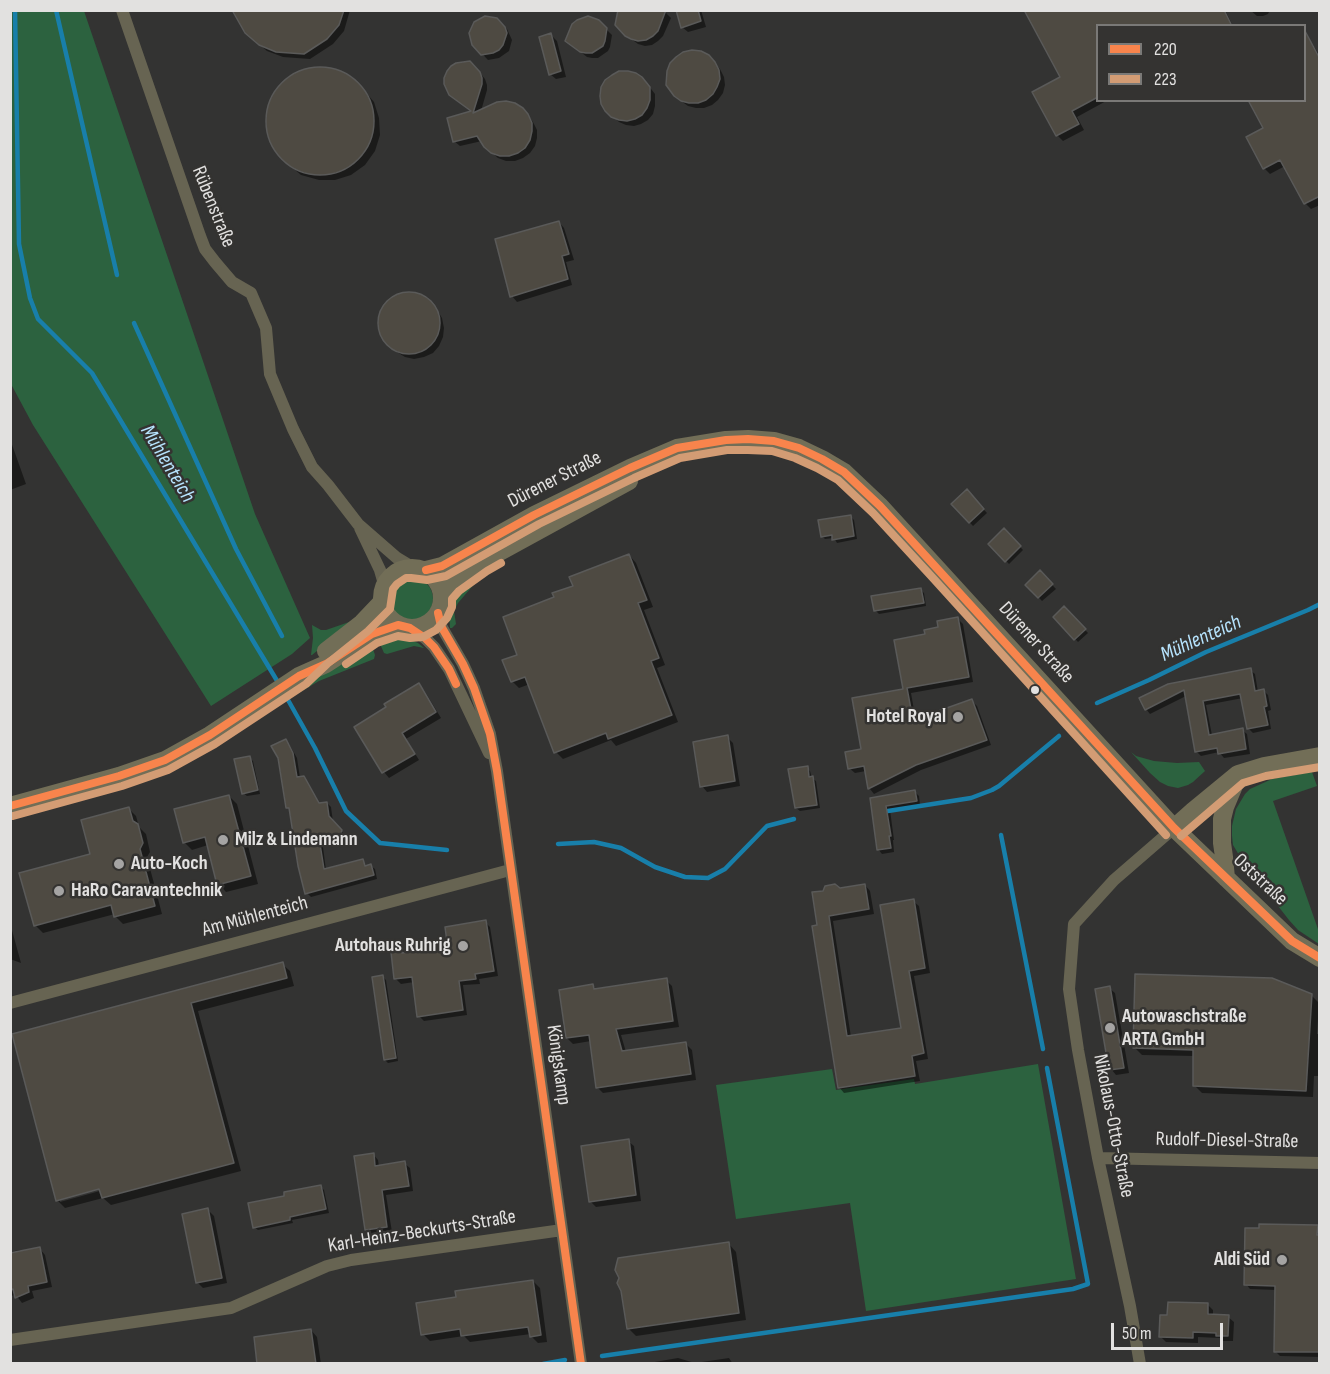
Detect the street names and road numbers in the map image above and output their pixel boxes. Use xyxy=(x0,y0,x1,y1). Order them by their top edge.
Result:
street label: Rübenstraße xyxy=(186,163,240,251)
street label: Dürener Straße xyxy=(504,446,606,514)
street label: Dürener Straße xyxy=(993,597,1079,689)
street label: Oststraße xyxy=(1228,849,1292,911)
street label: Am Mühlenteich xyxy=(200,891,310,943)
street label: Königskamp xyxy=(540,1023,576,1107)
street label: Nikolaus-Otto-Straße xyxy=(1087,1052,1139,1200)
street label: Rudolf-Diesel-Straße xyxy=(1155,1128,1299,1154)
street label: Karl-Heinz-Beckurts-Straße xyxy=(326,1205,518,1259)

